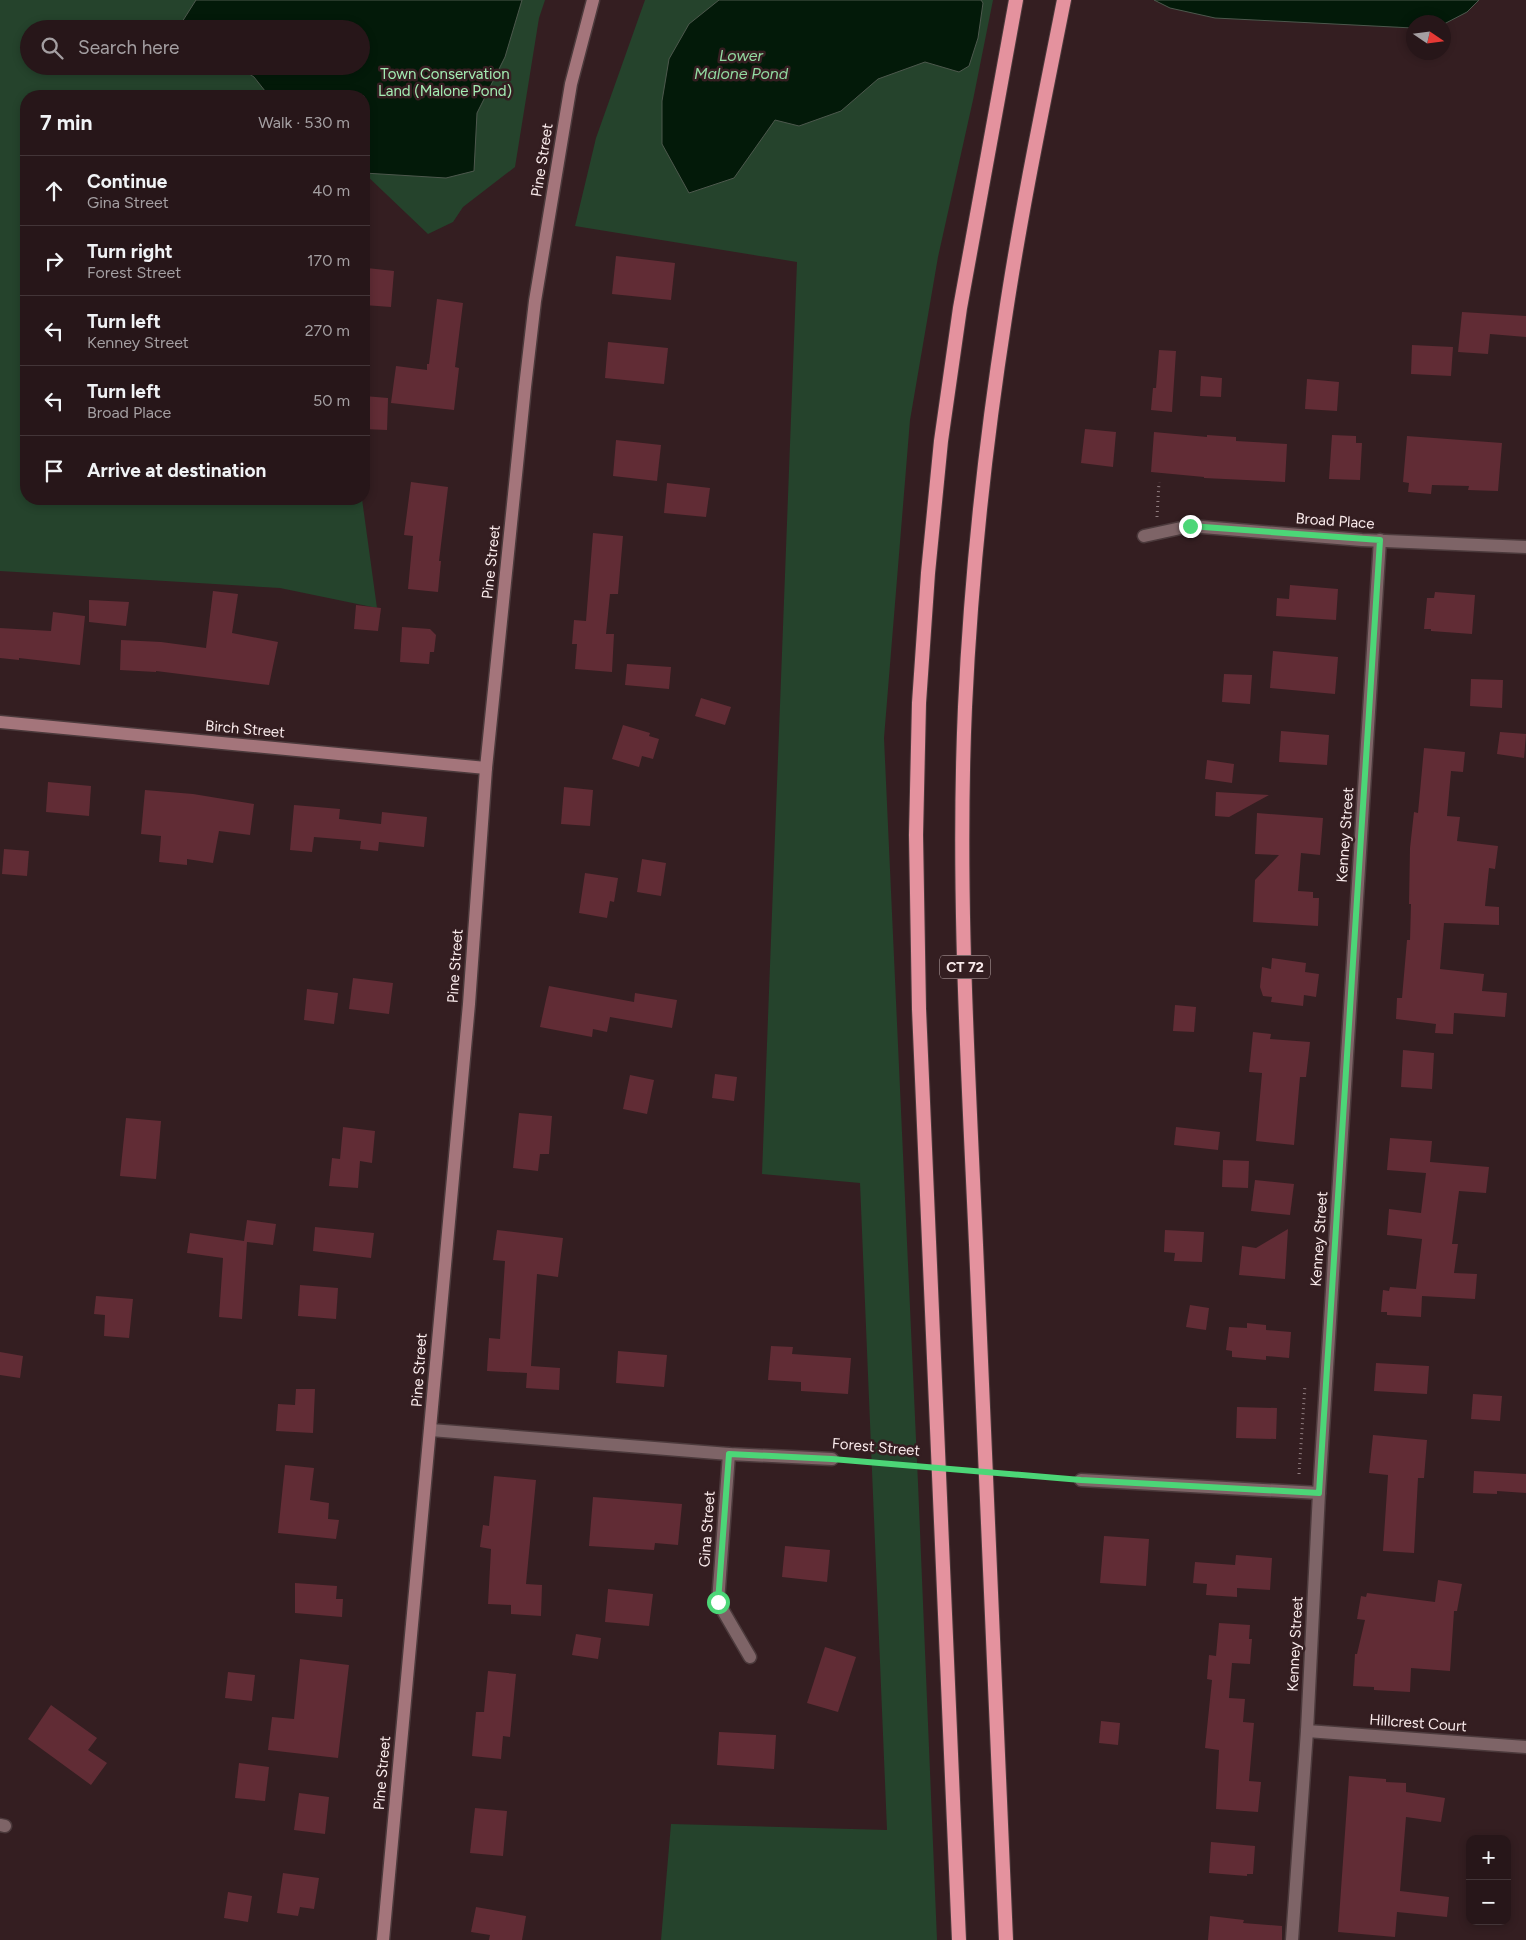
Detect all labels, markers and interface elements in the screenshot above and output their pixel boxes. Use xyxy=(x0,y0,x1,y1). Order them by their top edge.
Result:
north arrow xyxy=(1406,15,1451,60)
search box xyxy=(20,20,370,75)
icon: search xyxy=(38,34,66,62)
text: Search here xyxy=(78,36,180,59)
water label: Lower Malone Pond xyxy=(694,46,789,83)
park label: Town Conservation Land (Malone Pond) xyxy=(378,65,512,100)
text: 7 min xyxy=(40,110,92,135)
text: Walk · 530 m xyxy=(258,113,350,132)
street label: Pine Street xyxy=(527,122,557,198)
text: Continue xyxy=(87,170,167,193)
icon: ahead xyxy=(40,177,68,205)
text: 40 m xyxy=(312,181,350,200)
text: Gina Street xyxy=(87,193,169,212)
text: Turn right xyxy=(87,240,173,263)
icon: right xyxy=(40,247,68,275)
text: 170 m xyxy=(307,251,350,270)
text: Forest Street xyxy=(87,263,181,282)
text: Turn left xyxy=(87,310,161,333)
icon: left xyxy=(40,317,68,345)
text: 270 m xyxy=(305,321,350,340)
text: Kenney Street xyxy=(87,333,189,352)
text: Turn left xyxy=(87,380,161,403)
icon: left xyxy=(40,387,68,415)
text: 50 m xyxy=(313,391,350,410)
text: Broad Place xyxy=(87,403,171,422)
icon: arrive xyxy=(40,457,68,485)
text: Arrive at destination xyxy=(87,459,266,482)
street label: Broad Place xyxy=(1295,509,1375,533)
route end xyxy=(1179,515,1202,538)
street label: Pine Street xyxy=(478,524,504,600)
street label: Birch Street xyxy=(204,717,286,741)
street label: Kenney Street xyxy=(1333,786,1357,883)
street label: Pine Street xyxy=(443,928,467,1004)
road number: CT 72 xyxy=(940,956,990,979)
street label: Kenney Street xyxy=(1307,1190,1331,1287)
street label: Pine Street xyxy=(407,1332,431,1408)
street label: Forest Street xyxy=(831,1434,921,1460)
street label: Gina Street xyxy=(695,1490,719,1568)
route start xyxy=(707,1591,730,1614)
street label: Kenney Street xyxy=(1284,1595,1307,1692)
street label: Hillcrest Court xyxy=(1369,1711,1468,1735)
street label: Pine Street xyxy=(370,1735,394,1811)
map controls xyxy=(1466,1835,1511,1925)
button: + xyxy=(1466,1835,1511,1880)
button: − xyxy=(1466,1880,1511,1925)

